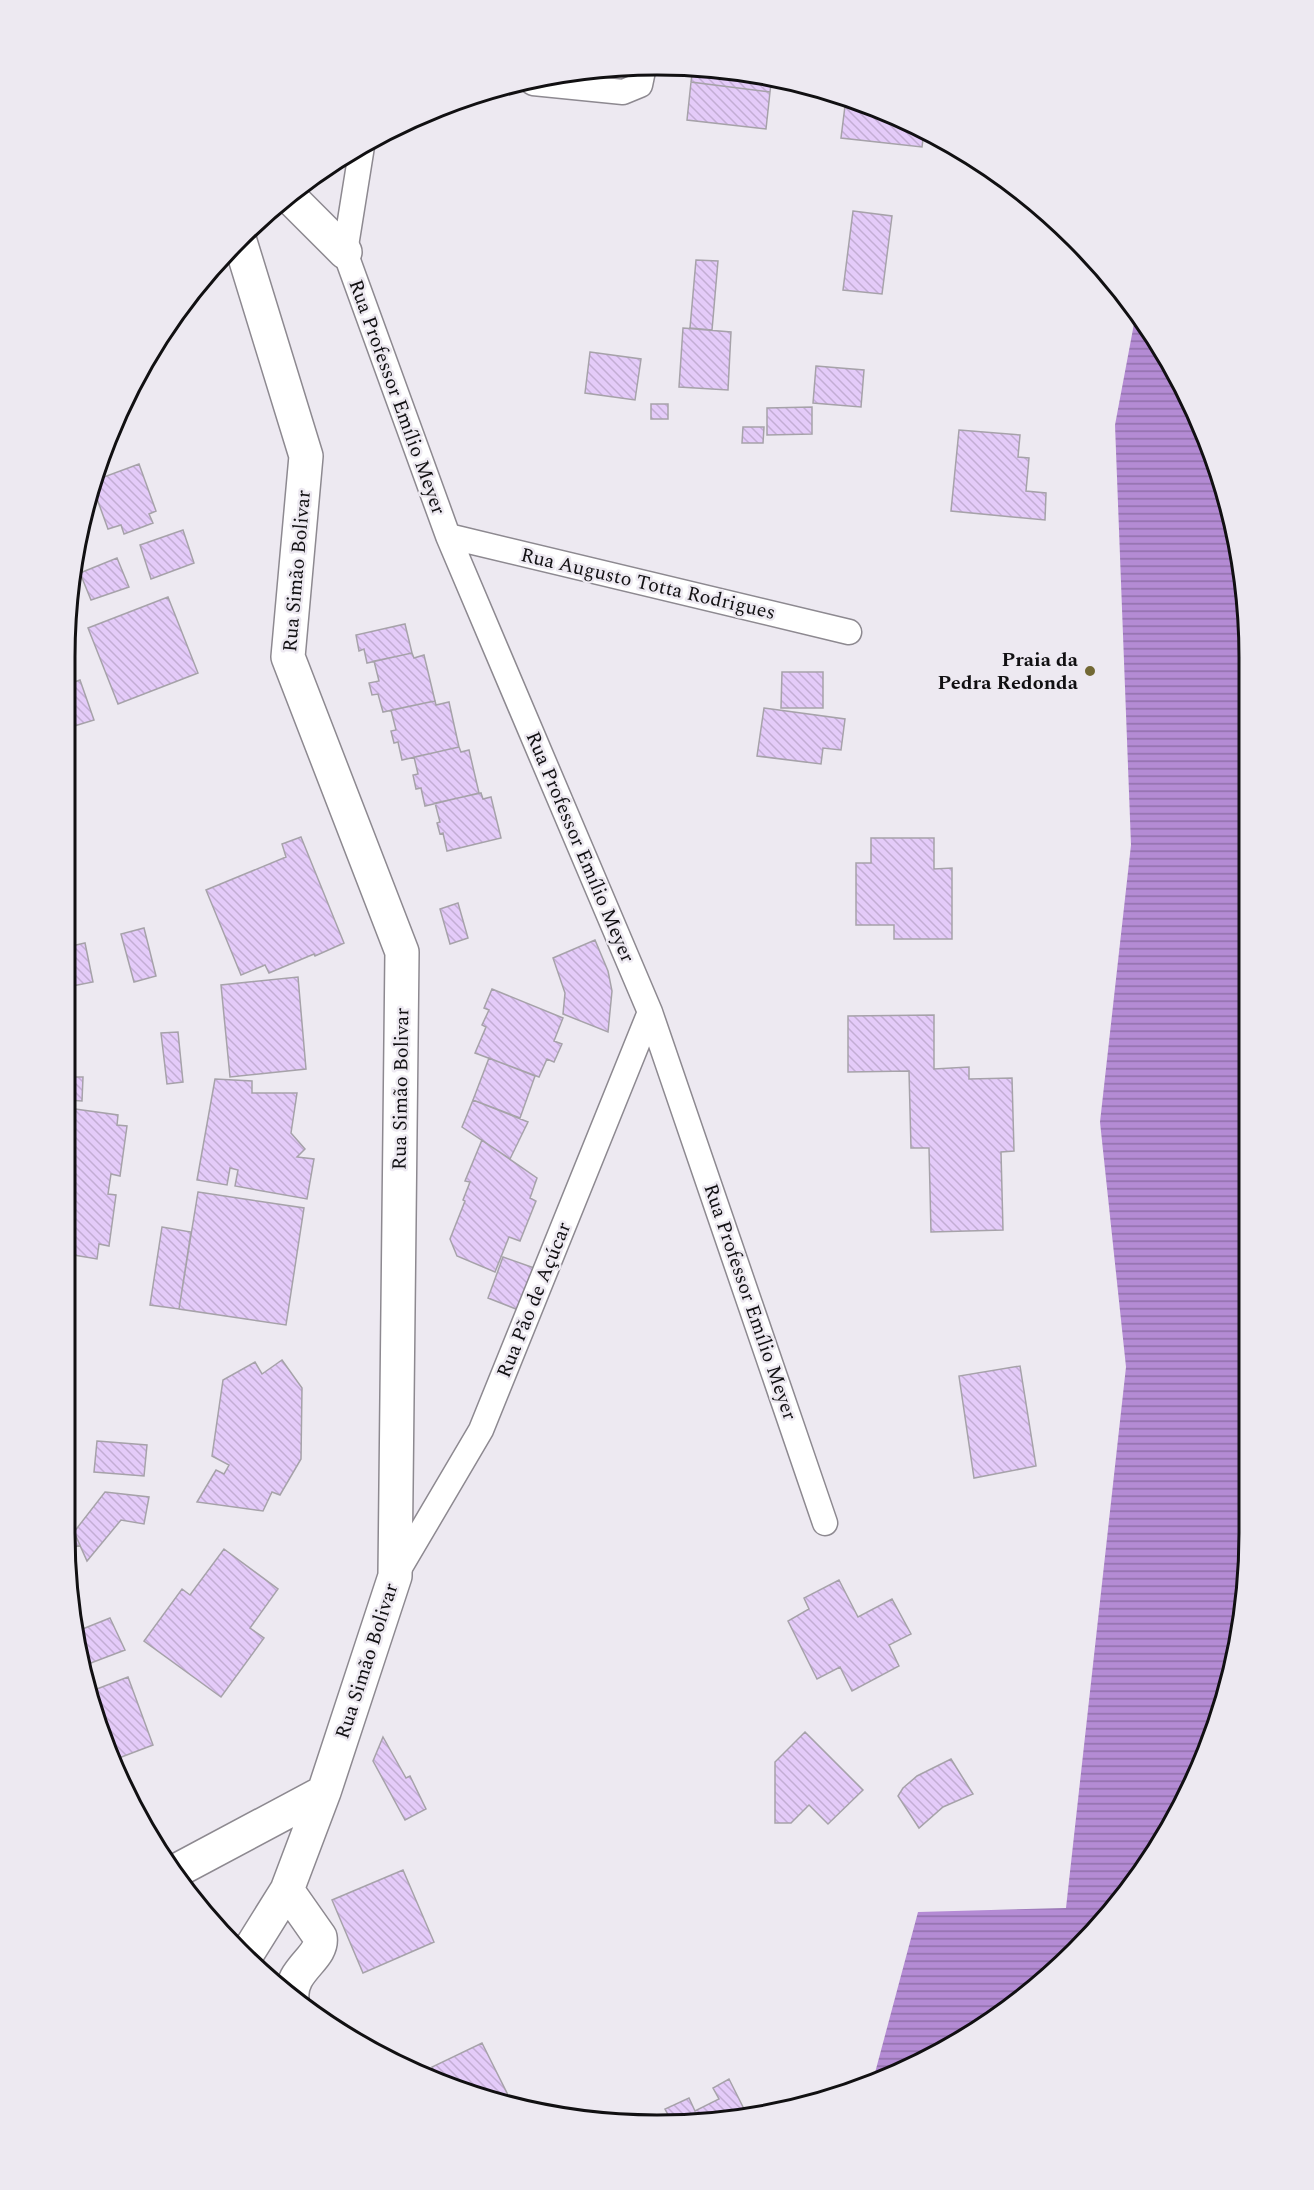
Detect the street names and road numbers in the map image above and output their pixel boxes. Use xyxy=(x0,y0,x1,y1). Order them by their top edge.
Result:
street label: Rua Professor Emílio Meyer xyxy=(340,275,454,519)
street label: Rua Simão Bolivar xyxy=(275,489,319,653)
street label: Rua Augusto Totta Rodrigues xyxy=(518,540,778,628)
street label: Rua Professor Emílio Meyer xyxy=(518,727,642,967)
street label: Rua Simão Bolivar xyxy=(385,1007,417,1170)
street label: Rua Professor Emílio Meyer xyxy=(695,1180,805,1424)
street label: Rua Pão de Açúcar xyxy=(489,1218,579,1382)
street label: Rua Simão Bolivar xyxy=(328,1579,406,1743)

